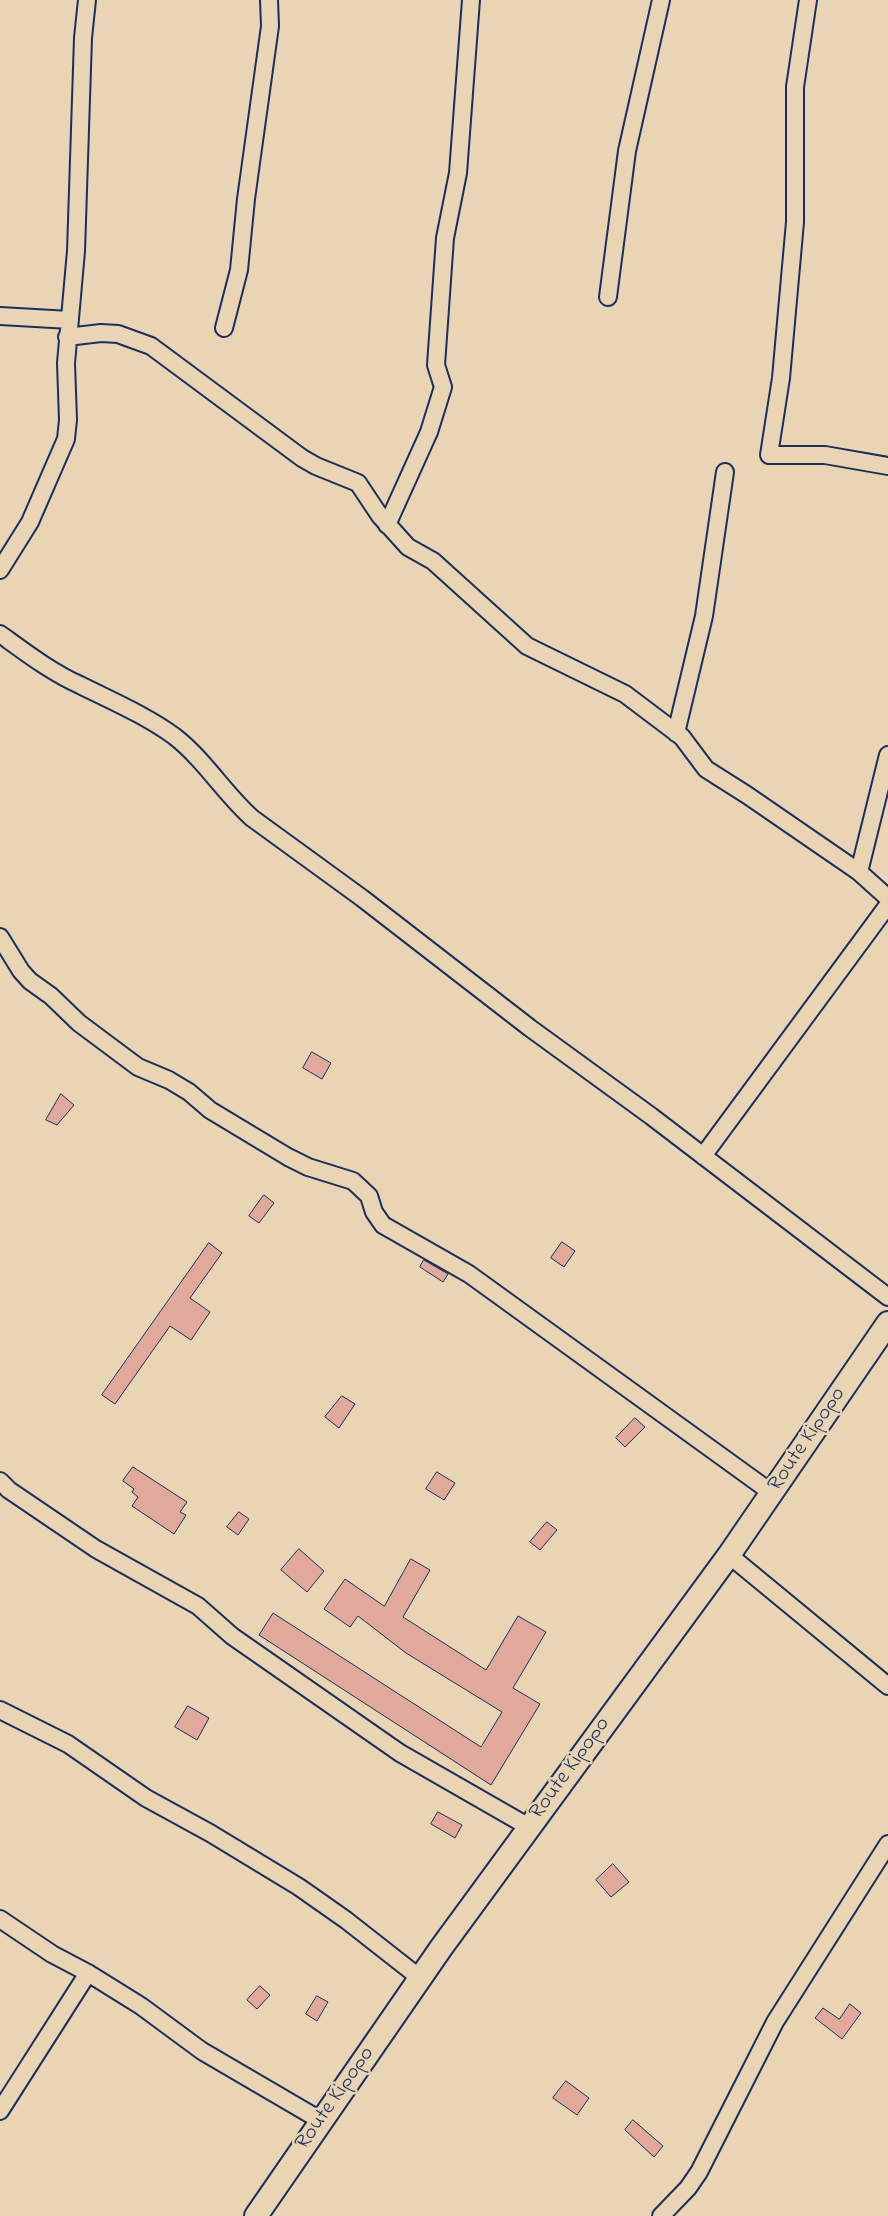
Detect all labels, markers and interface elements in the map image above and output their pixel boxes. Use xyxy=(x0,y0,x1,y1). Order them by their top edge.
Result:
street label: Route Kipopo xyxy=(763,1383,853,1497)
street label: Route Kipopo xyxy=(525,1713,617,1825)
street label: Route Kipopo xyxy=(291,2042,381,2156)

